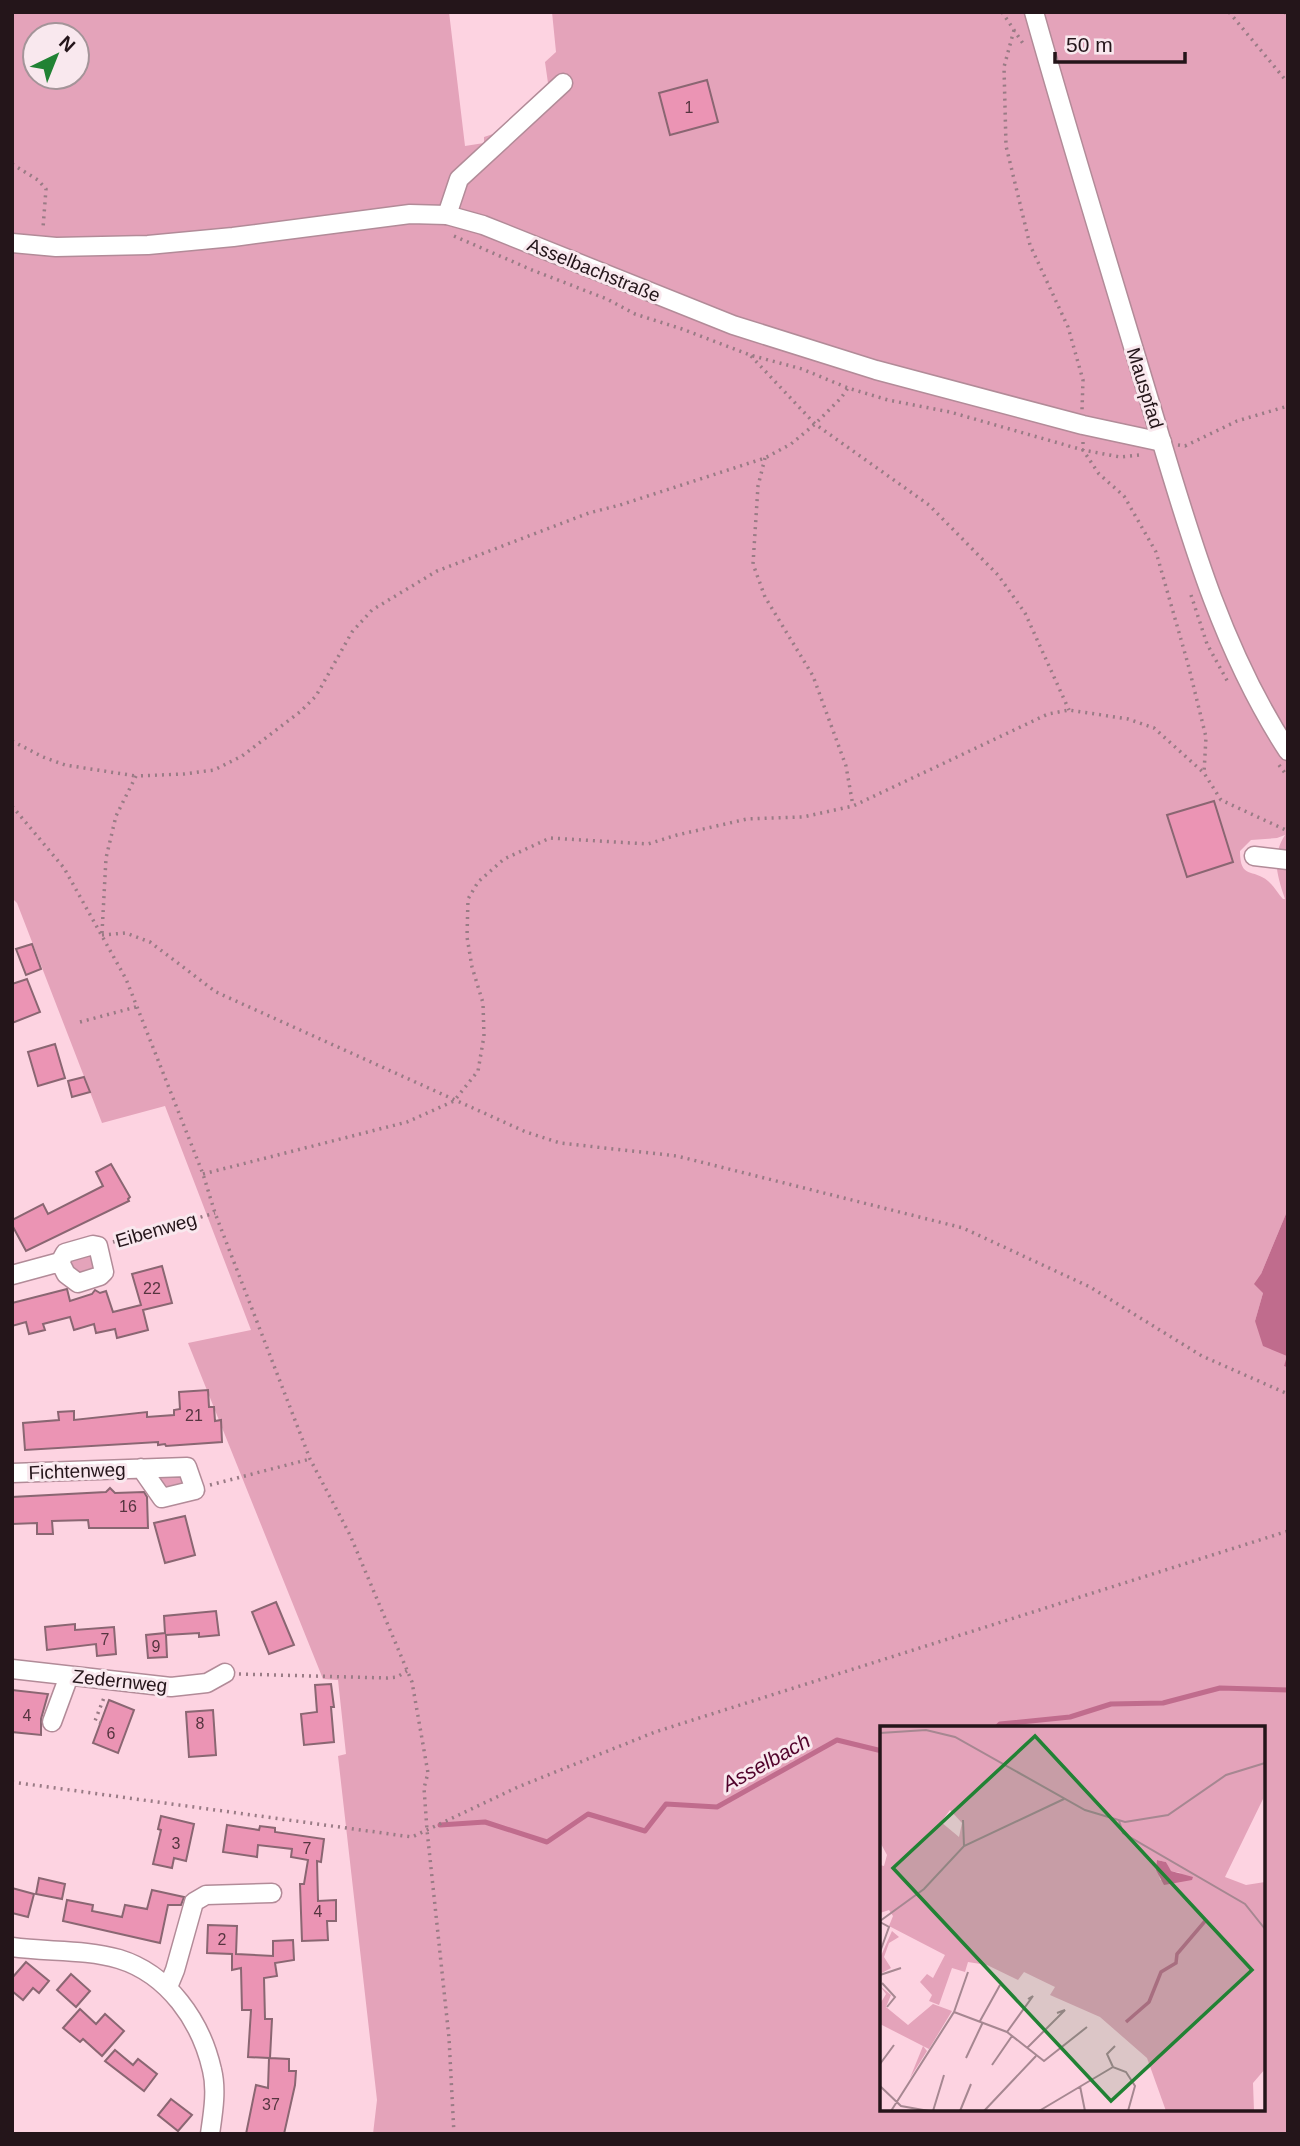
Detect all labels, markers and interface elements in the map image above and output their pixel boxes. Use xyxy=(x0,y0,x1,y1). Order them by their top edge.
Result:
north arrow xyxy=(21,21,91,91)
scale bar xyxy=(1055,21,1184,65)
text: N xyxy=(55,32,79,56)
text: 50 m xyxy=(1066,33,1113,56)
house number: 1 xyxy=(685,99,694,116)
street label: Asselbachstraße xyxy=(524,234,664,306)
street label: Mauspfad xyxy=(1123,345,1167,431)
street label: Eibenweg xyxy=(113,1208,199,1252)
house number: 22 xyxy=(143,1280,161,1297)
house number: 21 xyxy=(185,1407,203,1424)
street label: Fichtenweg xyxy=(28,1459,126,1483)
house number: 16 xyxy=(119,1498,137,1515)
house number: 7 xyxy=(101,1631,110,1648)
house number: 9 xyxy=(152,1638,161,1655)
street label: Zedernweg xyxy=(72,1666,168,1696)
house number: 4 xyxy=(23,1707,32,1724)
house number: 8 xyxy=(196,1715,205,1732)
house number: 6 xyxy=(107,1725,116,1742)
inset map xyxy=(880,1726,1265,2111)
water label: Asselbach xyxy=(716,1728,814,1797)
house number: 3 xyxy=(172,1835,181,1852)
house number: 7 xyxy=(303,1840,312,1857)
house number: 4 xyxy=(314,1903,323,1920)
house number: 2 xyxy=(218,1931,227,1948)
house number: 37 xyxy=(262,2096,280,2113)

